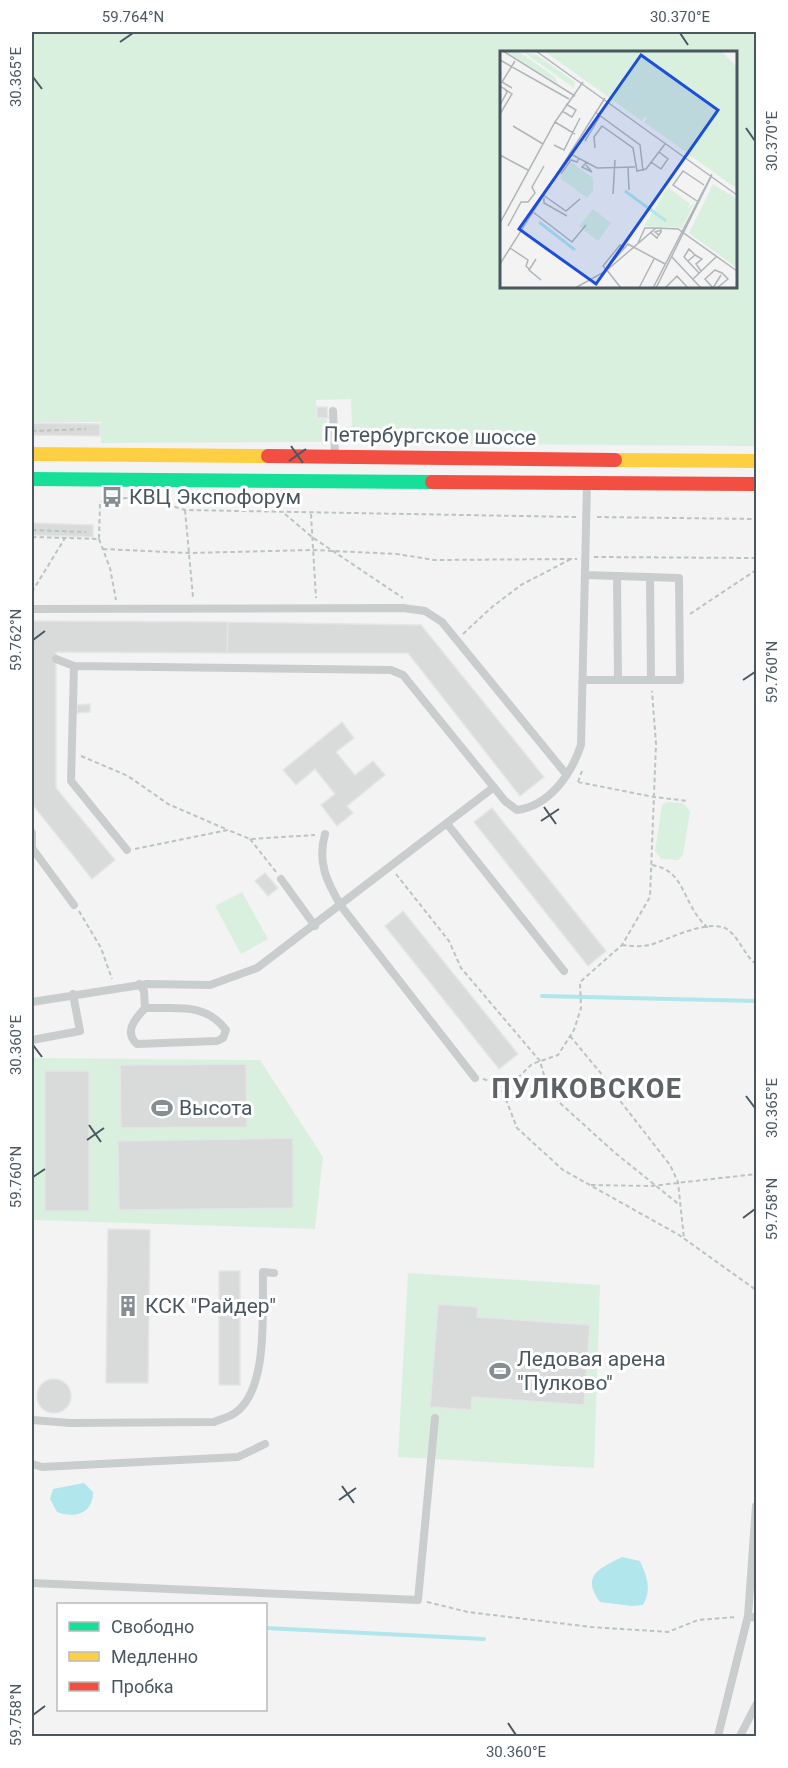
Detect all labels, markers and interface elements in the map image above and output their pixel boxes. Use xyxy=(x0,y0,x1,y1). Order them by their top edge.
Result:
text: 59.764°N xyxy=(102,8,164,26)
text: 30.370°E xyxy=(650,8,711,26)
text: 30.365°E xyxy=(7,46,25,107)
inset map xyxy=(500,51,737,288)
text: 30.370°E xyxy=(763,110,781,171)
street label: Петербургское шоссе xyxy=(323,422,537,450)
bus stop icon: КВЦ Экспофорум xyxy=(100,485,124,509)
place label: КВЦ Экспофорум xyxy=(129,485,301,509)
text: 59.762°N xyxy=(7,609,25,671)
text: 59.760°N xyxy=(763,641,781,703)
text: 30.360°E xyxy=(7,1014,25,1075)
district label: ПУЛКОВСКОЕ xyxy=(492,1073,682,1105)
text: 30.365°E xyxy=(763,1077,781,1138)
sports icon: Высота xyxy=(150,1096,174,1120)
place label: Высота xyxy=(179,1096,253,1120)
text: 59.760°N xyxy=(7,1146,25,1208)
text: 59.758°N xyxy=(763,1178,781,1240)
building icon: КСК "Райдер" xyxy=(116,1294,140,1318)
place label: КСК "Райдер" xyxy=(145,1294,276,1318)
place label: Ледовая арена "Пулково" xyxy=(517,1347,666,1395)
sports icon: Ледовая арена "Пулково" xyxy=(488,1359,512,1383)
legend xyxy=(57,1603,267,1711)
text: Свободно xyxy=(111,1616,194,1637)
text: Медленно xyxy=(111,1646,198,1667)
text: Пробка xyxy=(111,1676,174,1697)
text: 59.758°N xyxy=(7,1684,25,1746)
text: 30.360°E xyxy=(486,1743,547,1761)

